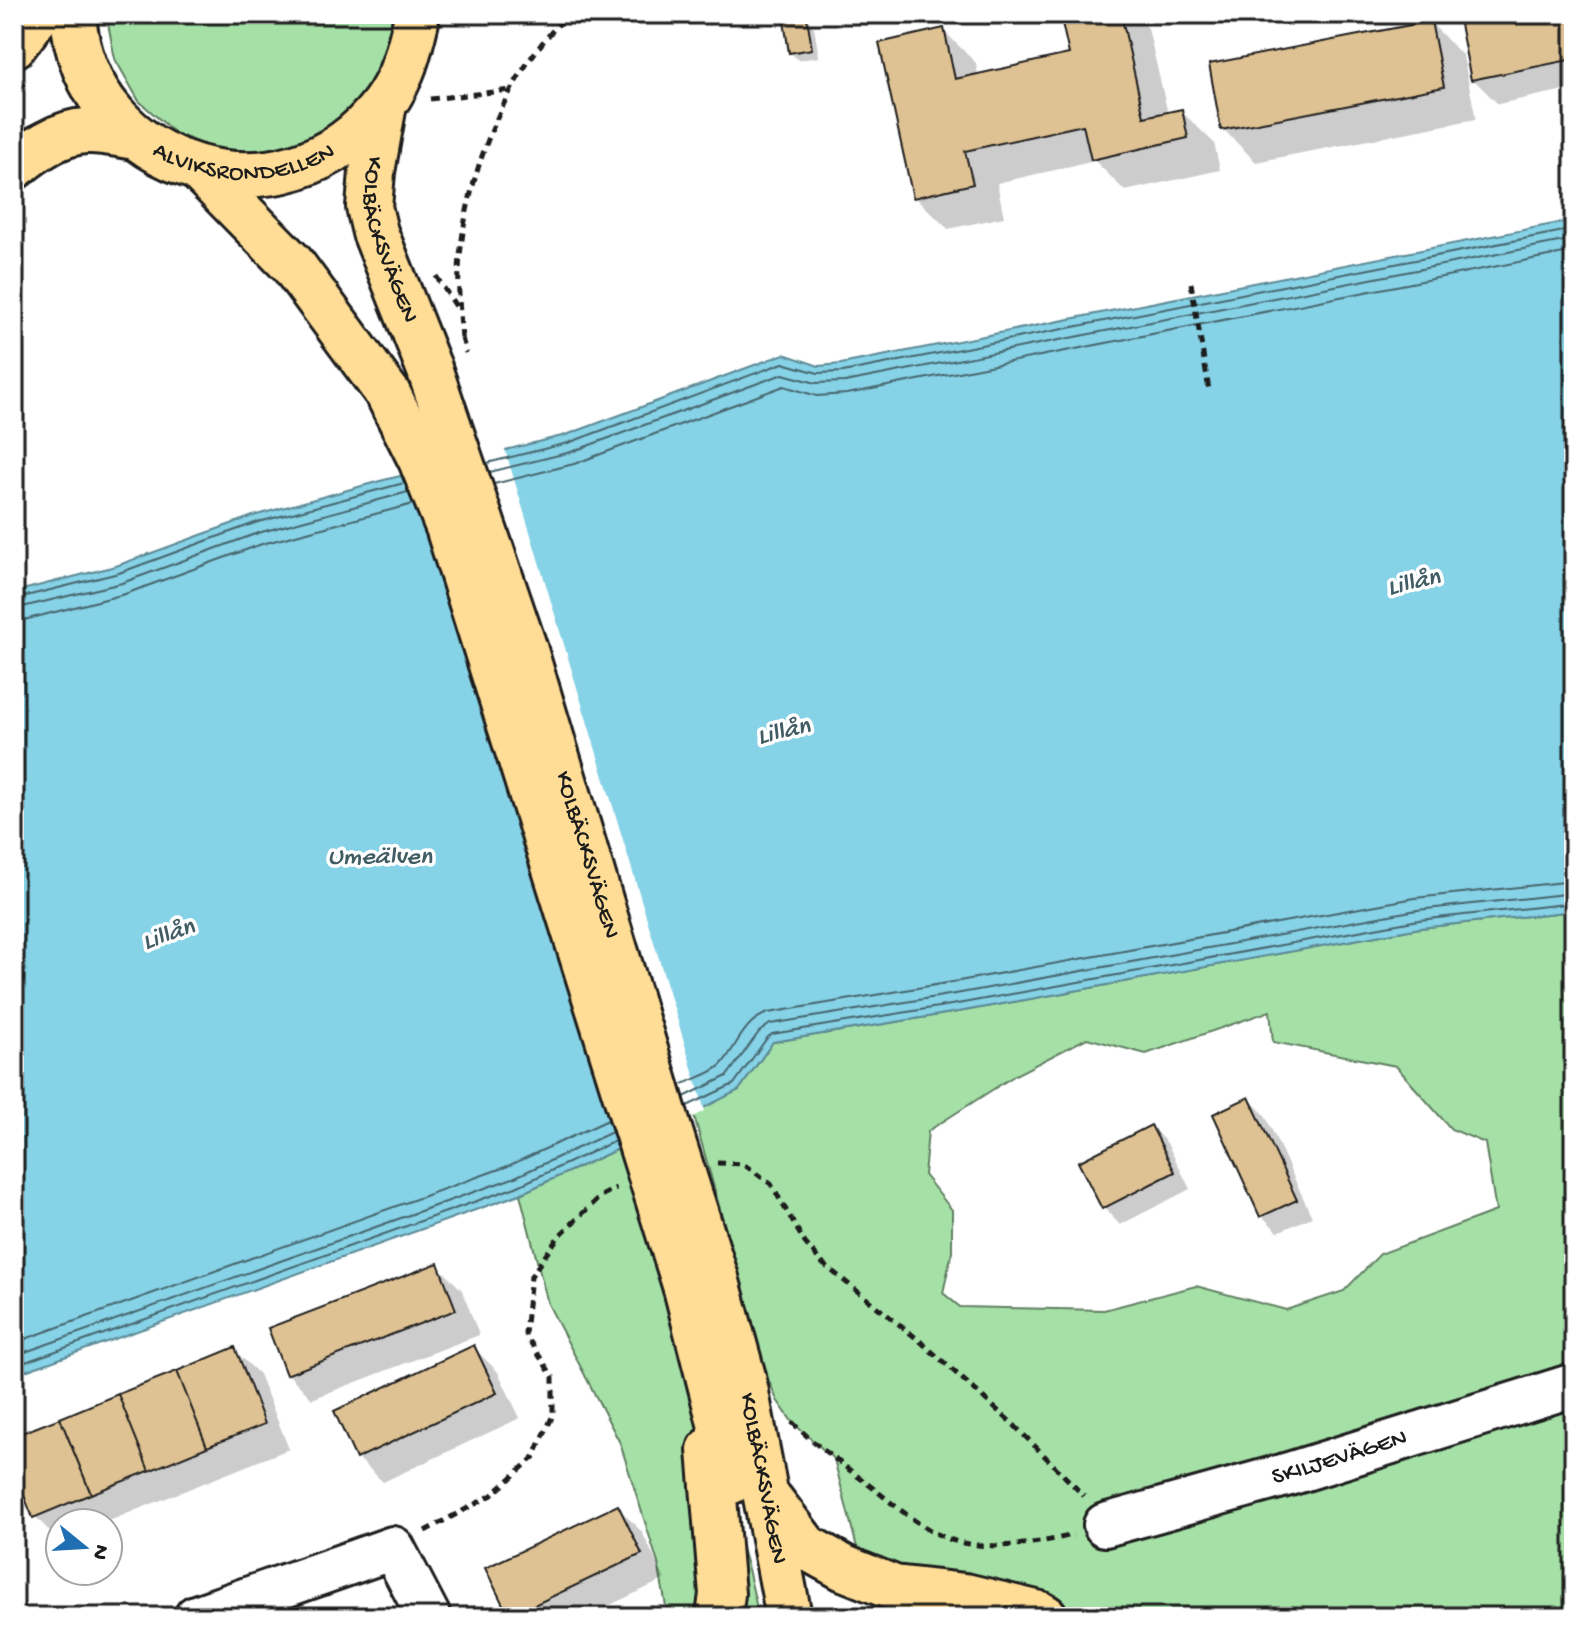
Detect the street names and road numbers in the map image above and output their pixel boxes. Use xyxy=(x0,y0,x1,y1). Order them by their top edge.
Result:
street label: ALVIKSRONDELLEN xyxy=(150,129,338,157)
street label: KOLBÄCKSVÄGEN xyxy=(354,154,424,327)
street label: KOLBÄCKSVÄGEN xyxy=(548,768,625,942)
street label: KOLBÄCKSVÄGEN xyxy=(732,1391,793,1566)
street label: SKILJEVÄGEN xyxy=(1269,1423,1411,1492)

